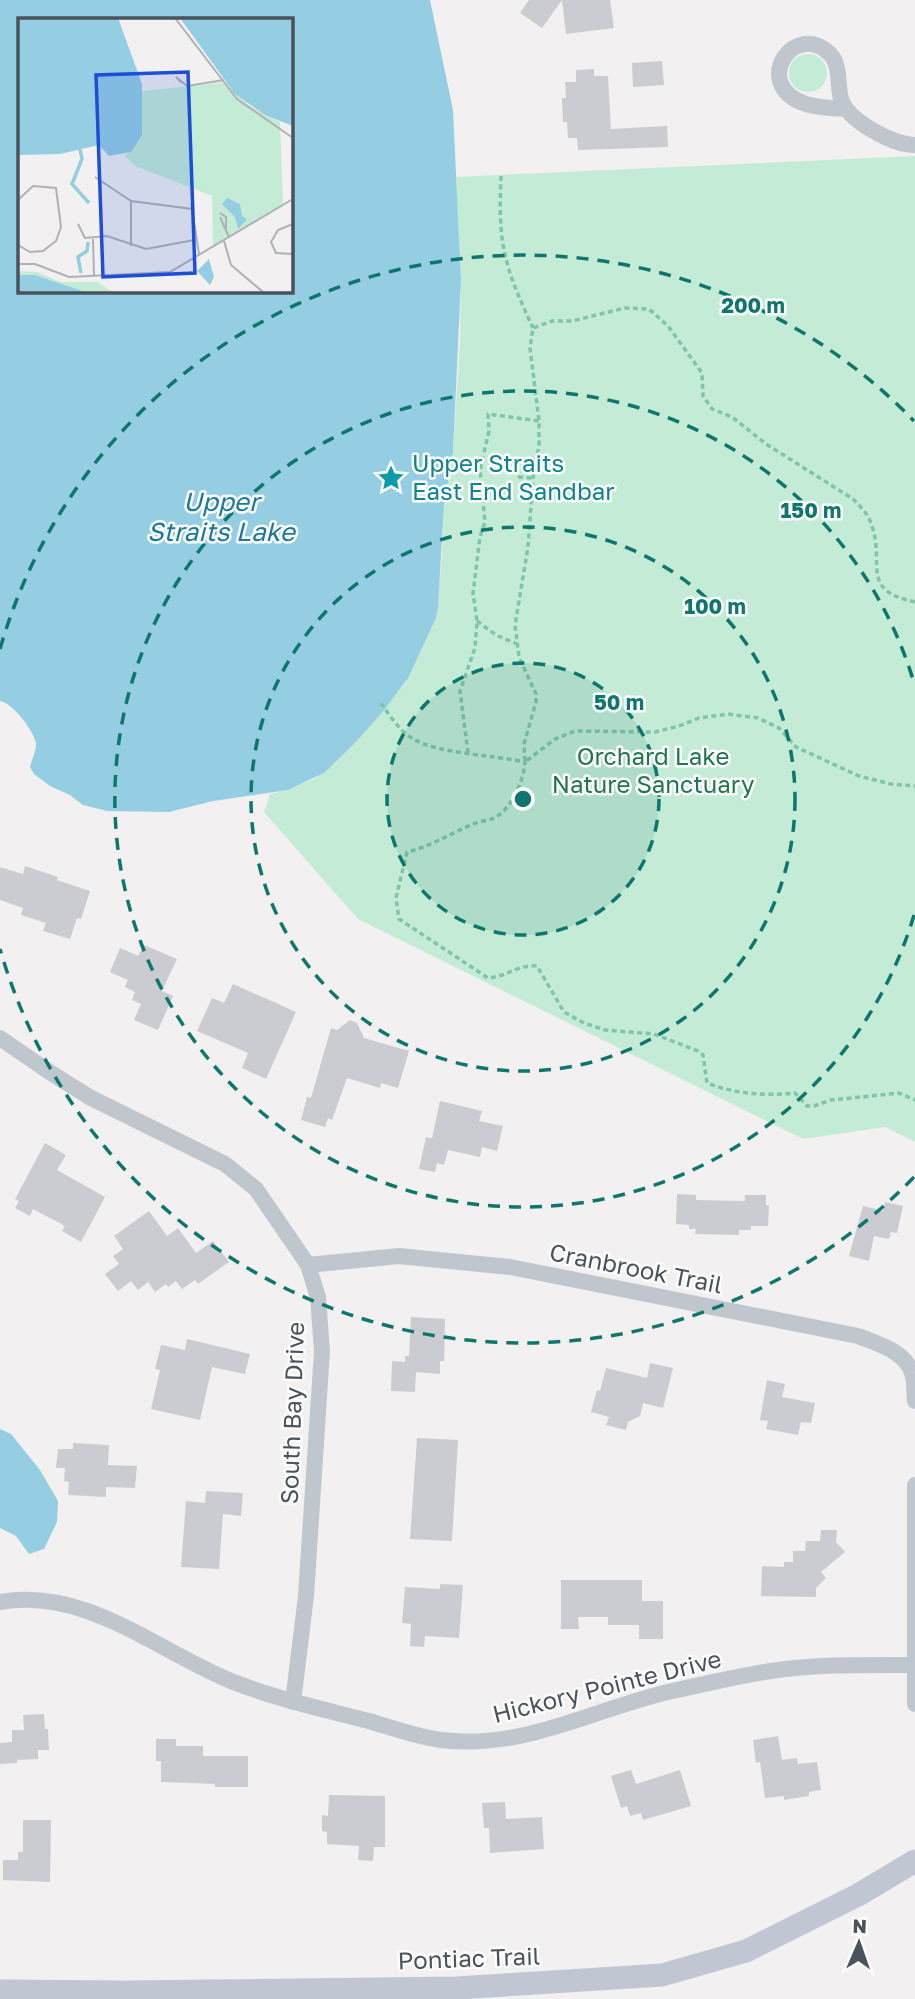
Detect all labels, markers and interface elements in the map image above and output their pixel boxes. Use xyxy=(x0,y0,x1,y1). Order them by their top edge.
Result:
inset map xyxy=(18,18,292,292)
text: 200 m xyxy=(721,292,785,318)
place label: Upper Straits East End Sandbar xyxy=(412,448,615,505)
place icon: Upper Straits East End Sandbar xyxy=(376,463,406,493)
water label: Upper Straits Lake xyxy=(147,486,297,547)
text: 150 m xyxy=(781,497,841,523)
text: 100 m xyxy=(684,593,746,619)
text: 50 m xyxy=(594,689,644,715)
park label: Orchard Lake Nature Sanctuary xyxy=(552,741,754,798)
centre of rings xyxy=(511,787,535,811)
street label: Cranbrook Trail xyxy=(547,1237,725,1299)
street label: South Bay Drive xyxy=(274,1321,309,1505)
street label: Hickory Pointe Drive xyxy=(489,1643,724,1728)
north arrow xyxy=(824,1908,894,1978)
text: N xyxy=(852,1914,867,1937)
street label: Pontiac Trail xyxy=(397,1941,541,1974)

